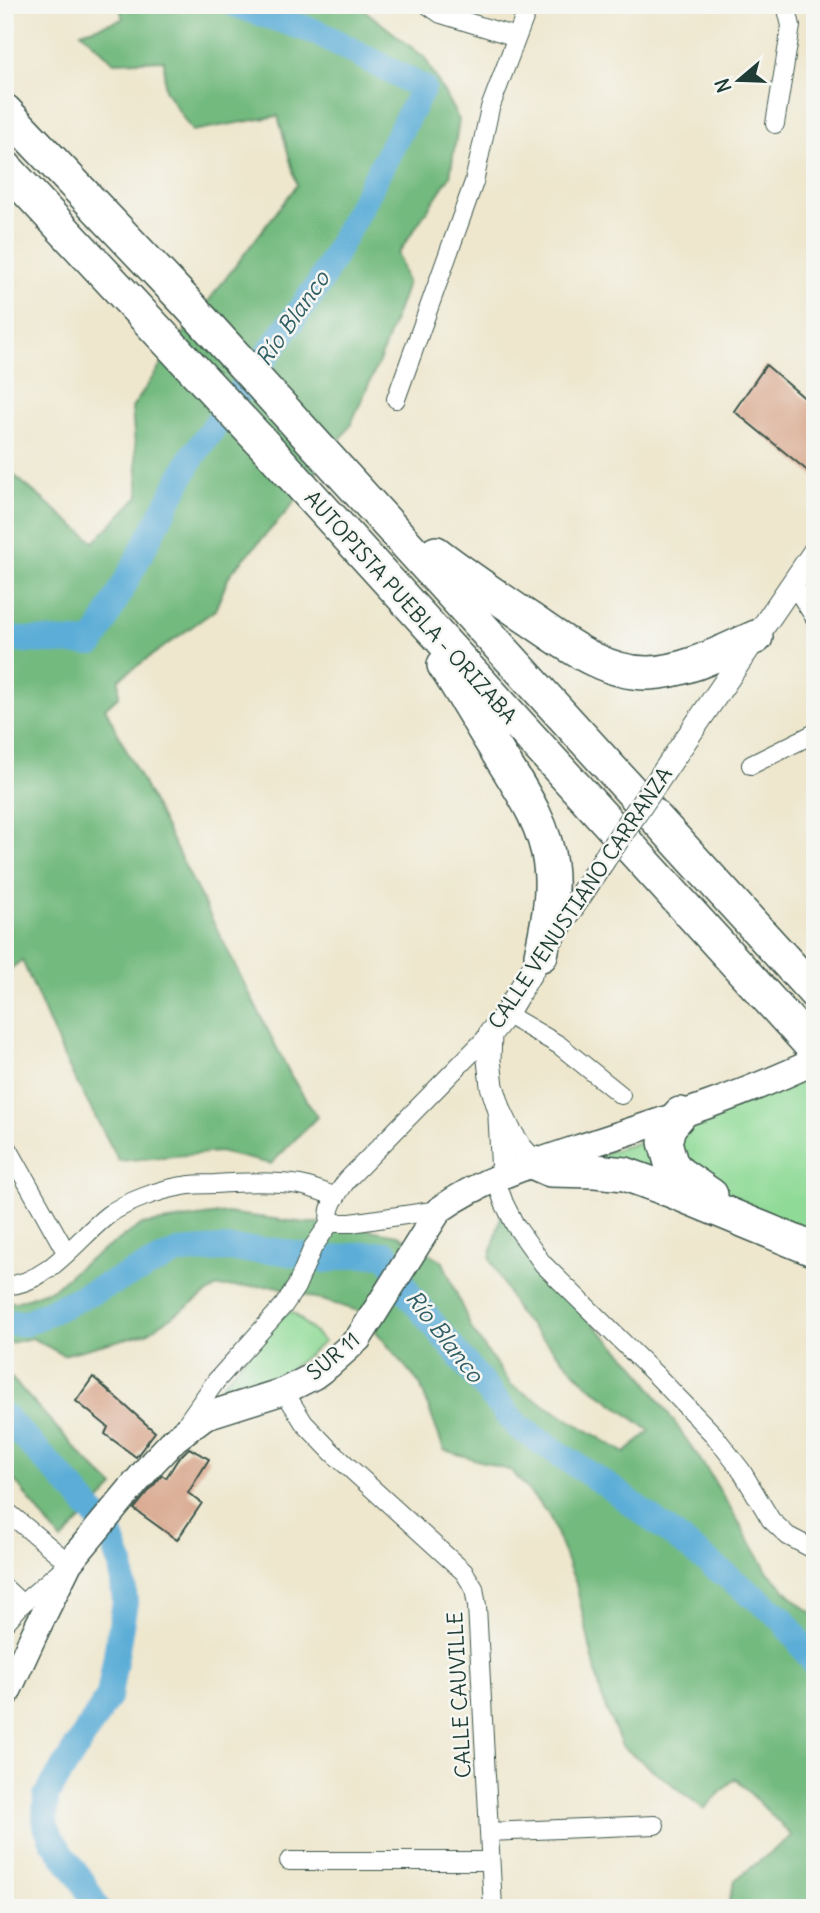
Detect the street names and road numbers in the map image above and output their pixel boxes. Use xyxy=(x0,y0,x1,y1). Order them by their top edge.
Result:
street label: AUTOPISTA PUEBLA - ORIZABA xyxy=(299,485,523,729)
street label: CALLE VENUSTIANO CARRANZA xyxy=(482,762,678,1034)
street label: SUR 11 xyxy=(301,1326,365,1386)
street label: CALLE CAUVILLE xyxy=(441,1611,477,1779)

